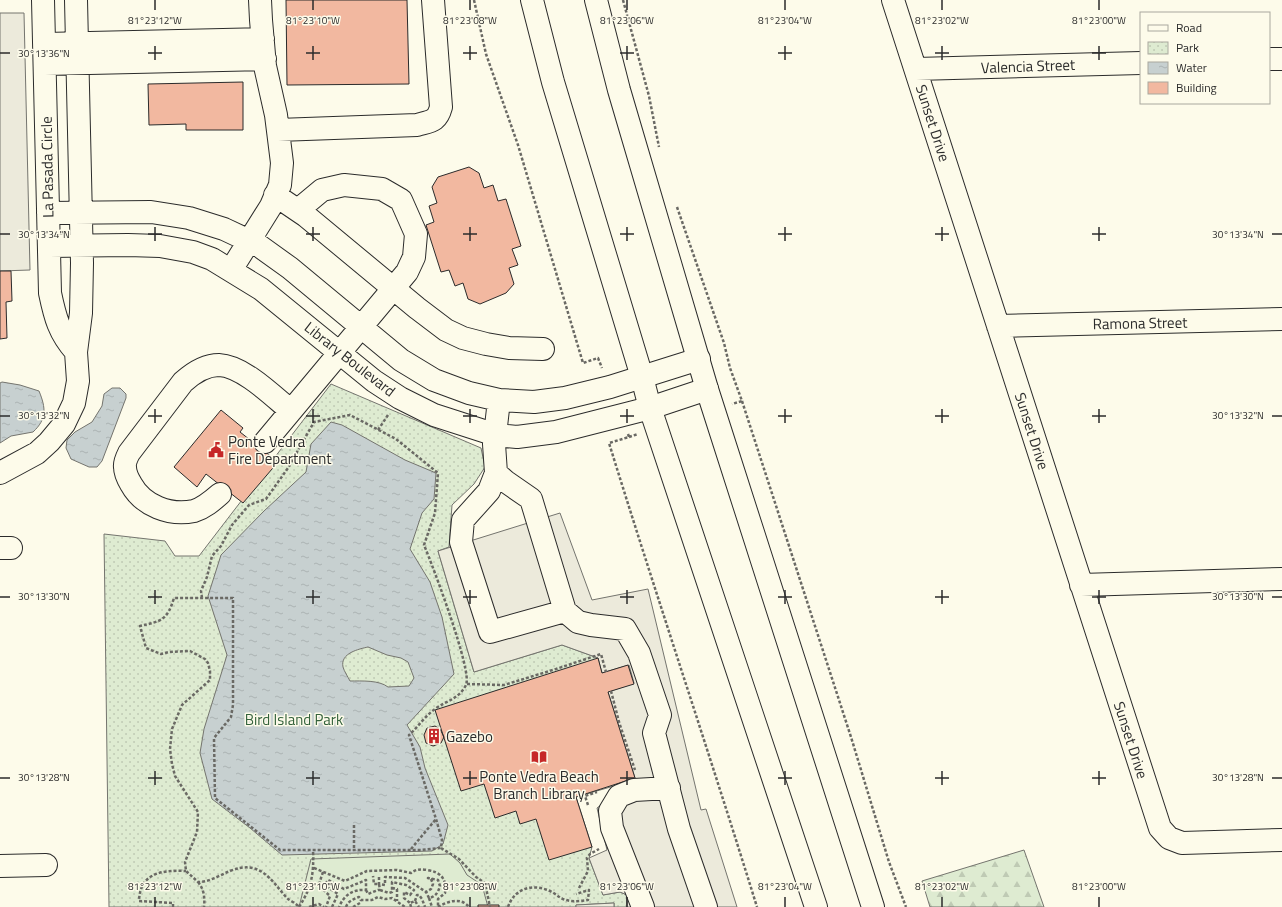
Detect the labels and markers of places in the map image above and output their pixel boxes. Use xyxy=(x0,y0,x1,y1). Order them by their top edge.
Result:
place label: Ponte Vedra Fire Department xyxy=(228,430,332,470)
public building icon: Ponte Vedra Fire Department xyxy=(207,441,225,459)
place label: Gazebo xyxy=(446,725,493,748)
building icon: Gazebo xyxy=(425,727,443,745)
library icon: Ponte Vedra Beach Branch Library xyxy=(530,748,548,766)
place label: Ponte Vedra Beach Branch Library xyxy=(479,765,599,805)

